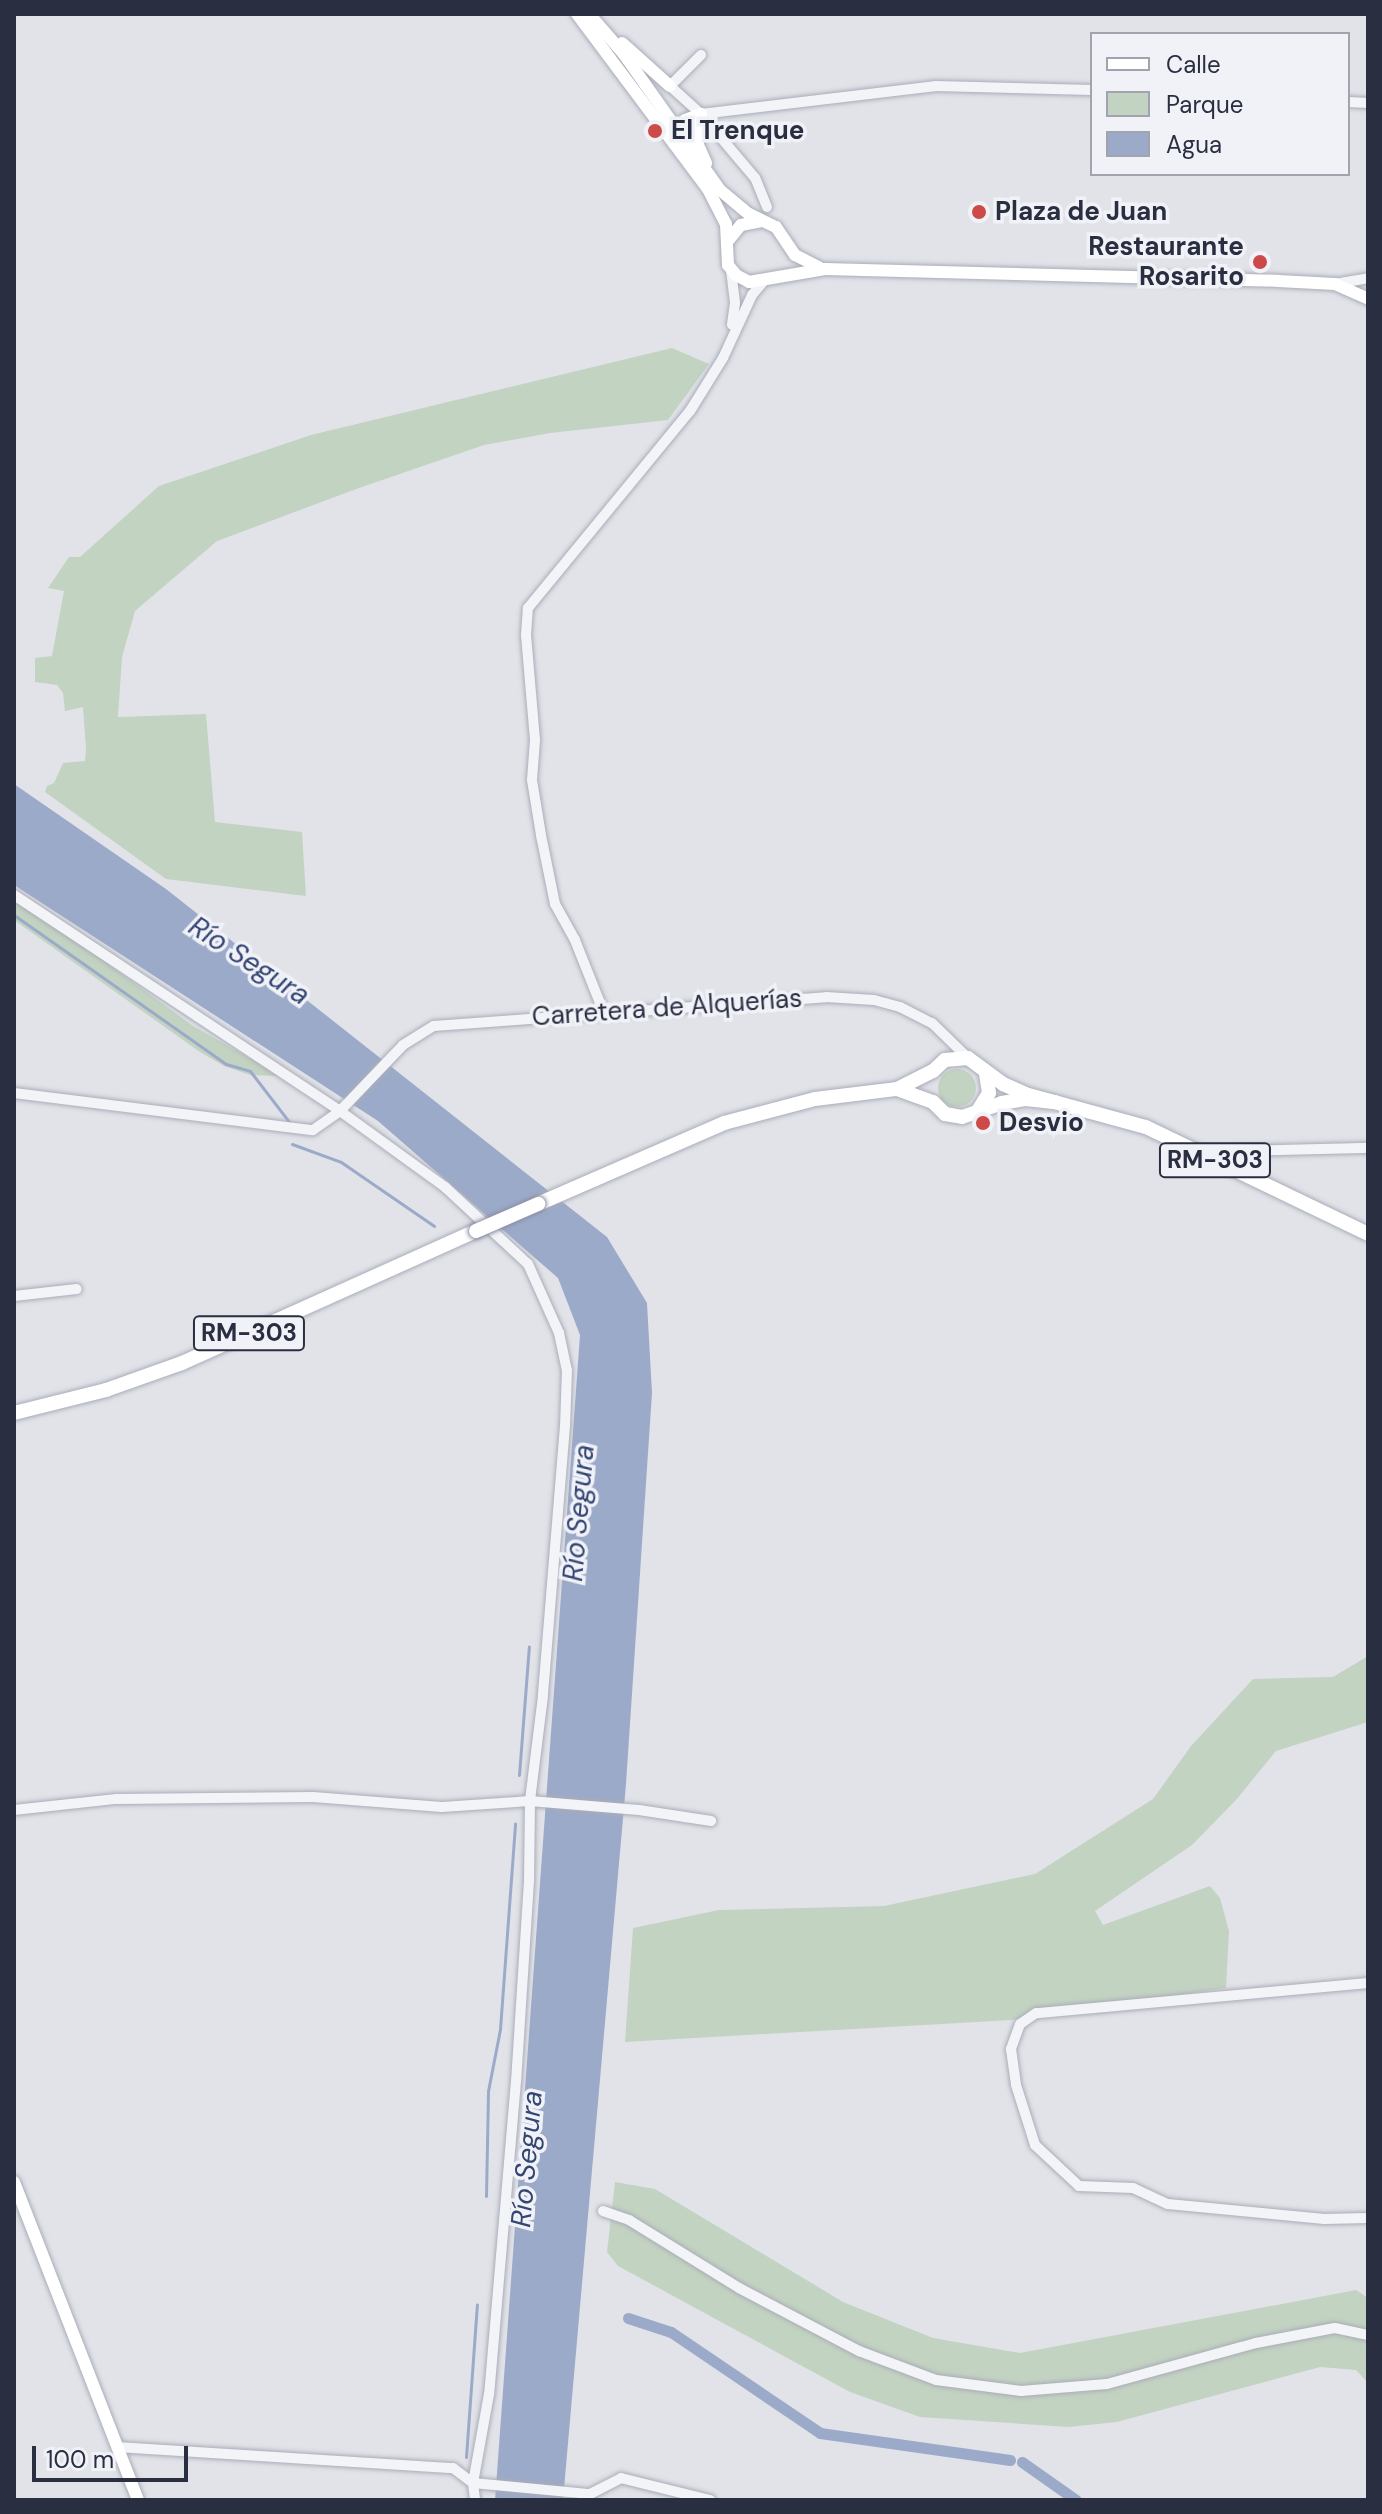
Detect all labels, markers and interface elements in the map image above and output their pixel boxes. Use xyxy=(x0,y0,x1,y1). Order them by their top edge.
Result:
legend xyxy=(1090,32,1350,176)
text: Calle xyxy=(1166,49,1221,80)
text: Parque xyxy=(1166,89,1243,120)
place label: El Trenque xyxy=(671,115,804,147)
marker: El Trenque xyxy=(646,122,664,140)
text: Agua xyxy=(1166,129,1222,160)
place label: Plaza de Juan xyxy=(995,196,1167,228)
marker: Plaza de Juan xyxy=(970,203,988,221)
place label: Restaurante Rosarito xyxy=(1088,231,1244,292)
marker: Restaurante Rosarito xyxy=(1251,253,1269,271)
water label: Río Segura xyxy=(182,910,316,1012)
street label: Carretera de Alquerías xyxy=(531,983,803,1033)
place label: Desvio xyxy=(999,1107,1084,1139)
marker: Desvio xyxy=(974,1114,992,1132)
road number: RM-303 xyxy=(1157,1140,1273,1180)
road number: RM-303 xyxy=(191,1313,307,1353)
water label: Río Segura xyxy=(556,1443,602,1583)
water label: Río Segura xyxy=(504,2089,550,2229)
scale bar xyxy=(36,2430,192,2480)
text: 100 m xyxy=(46,2444,114,2475)

